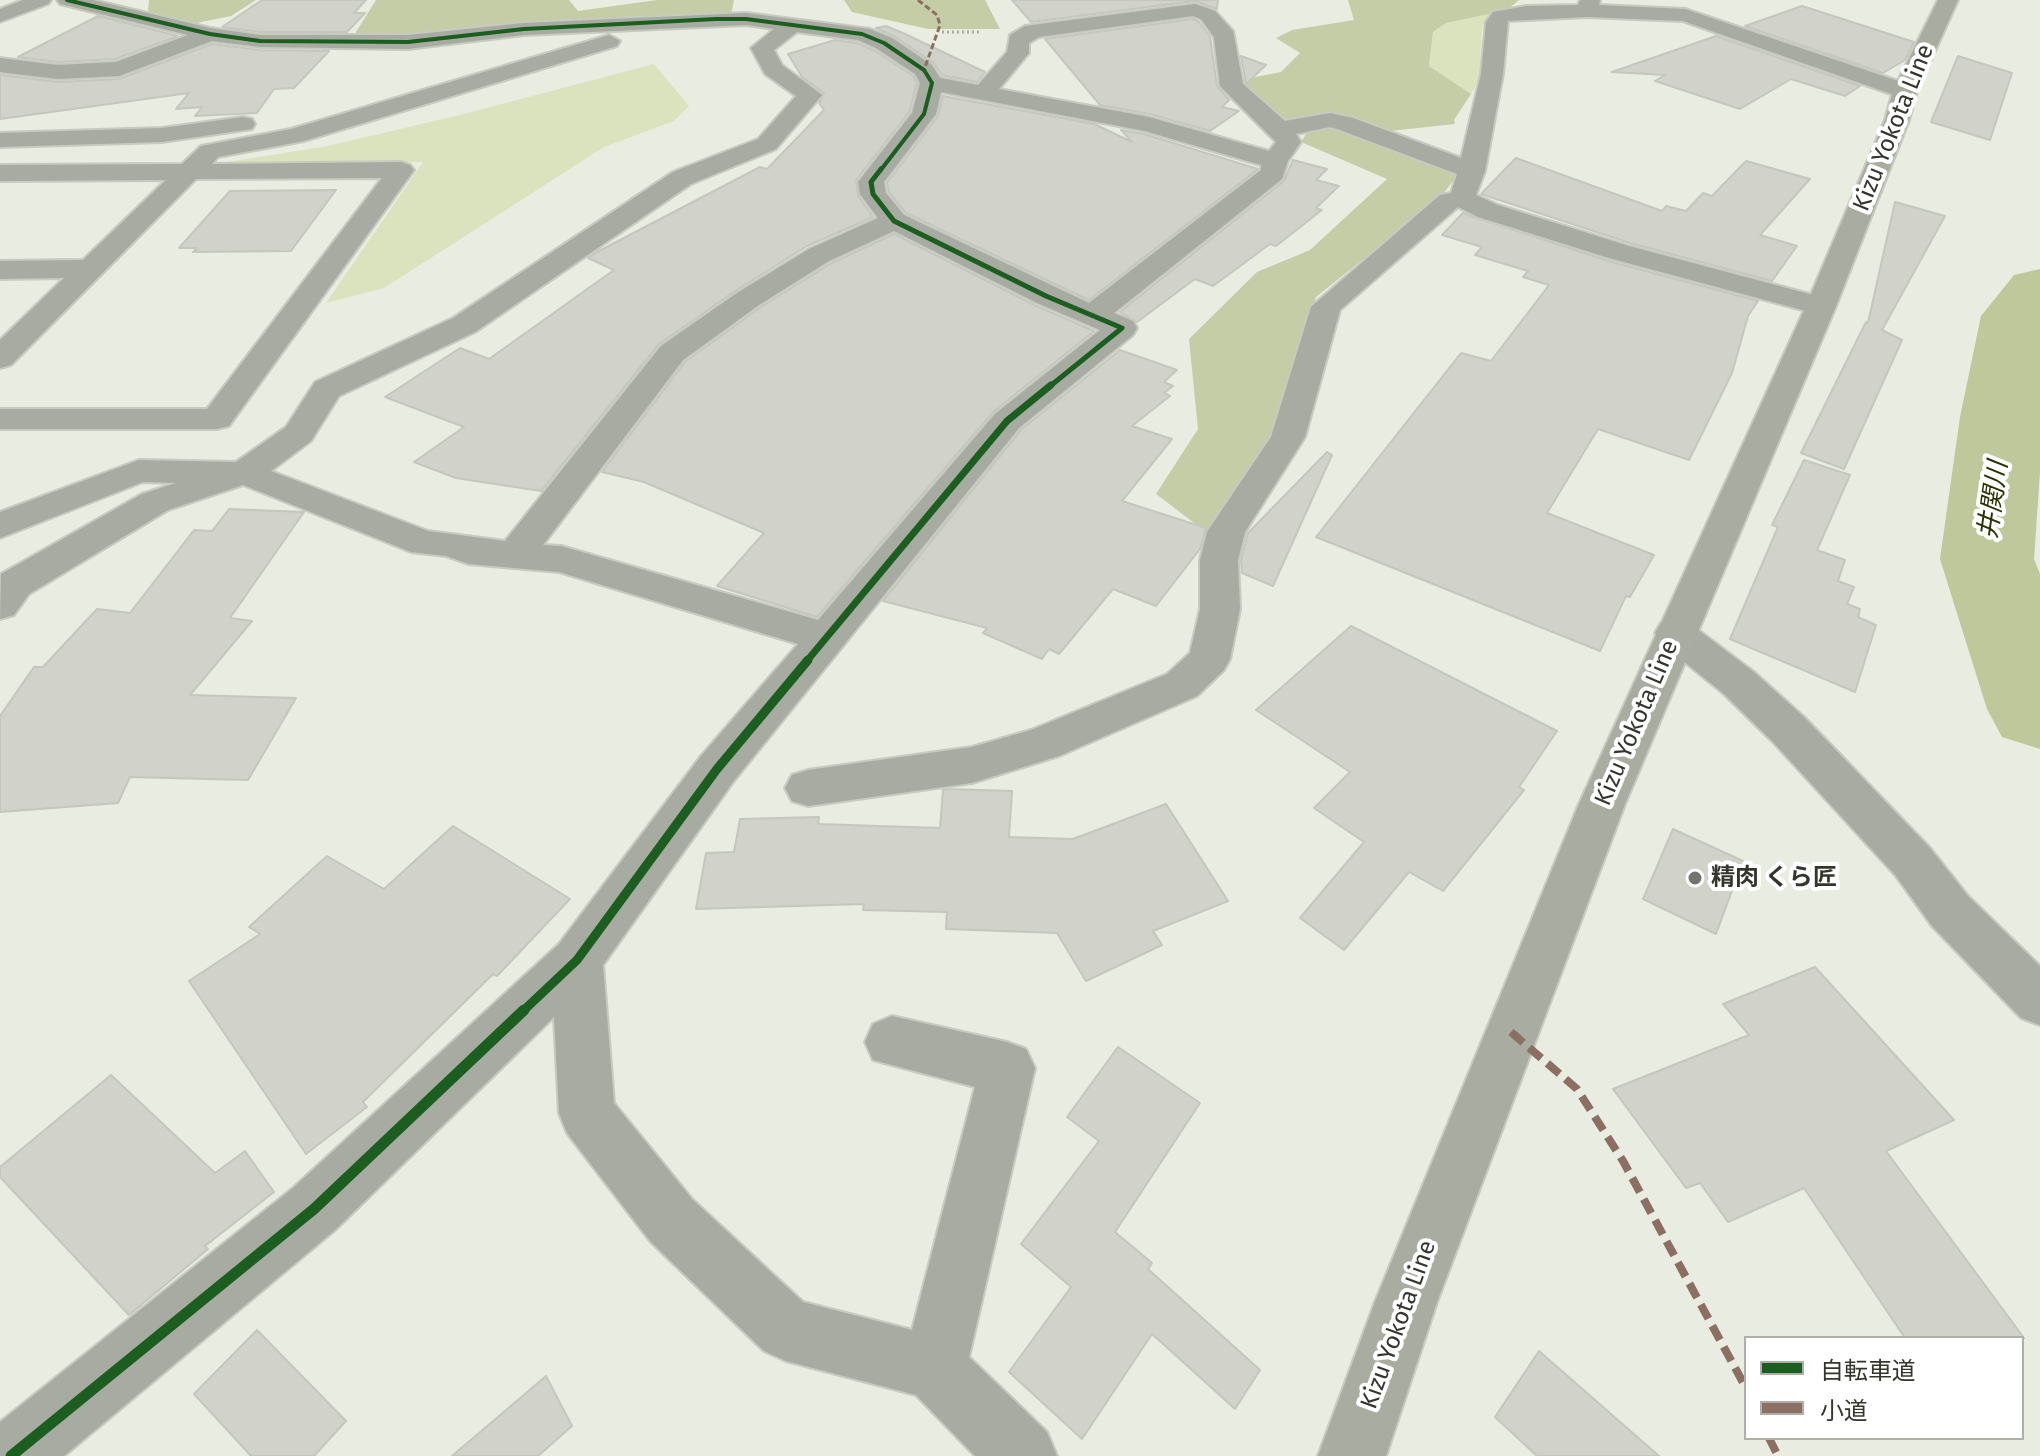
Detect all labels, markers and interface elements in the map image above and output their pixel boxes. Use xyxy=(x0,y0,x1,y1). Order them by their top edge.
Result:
street label: Kizu Yokota Line xyxy=(1847,40,1941,216)
water label: 井関川 xyxy=(1973,459,2015,541)
street label: Kizu Yokota Line xyxy=(1589,636,1685,810)
place label: 精肉 くら匠 xyxy=(1711,864,1837,892)
marker: 精肉 くら匠 xyxy=(1686,869,1704,887)
street label: Kizu Yokota Line xyxy=(1355,1237,1443,1413)
legend xyxy=(1744,1336,2024,1440)
text: 自転車道 xyxy=(1820,1357,1916,1385)
text: 小道 xyxy=(1820,1397,1868,1425)

